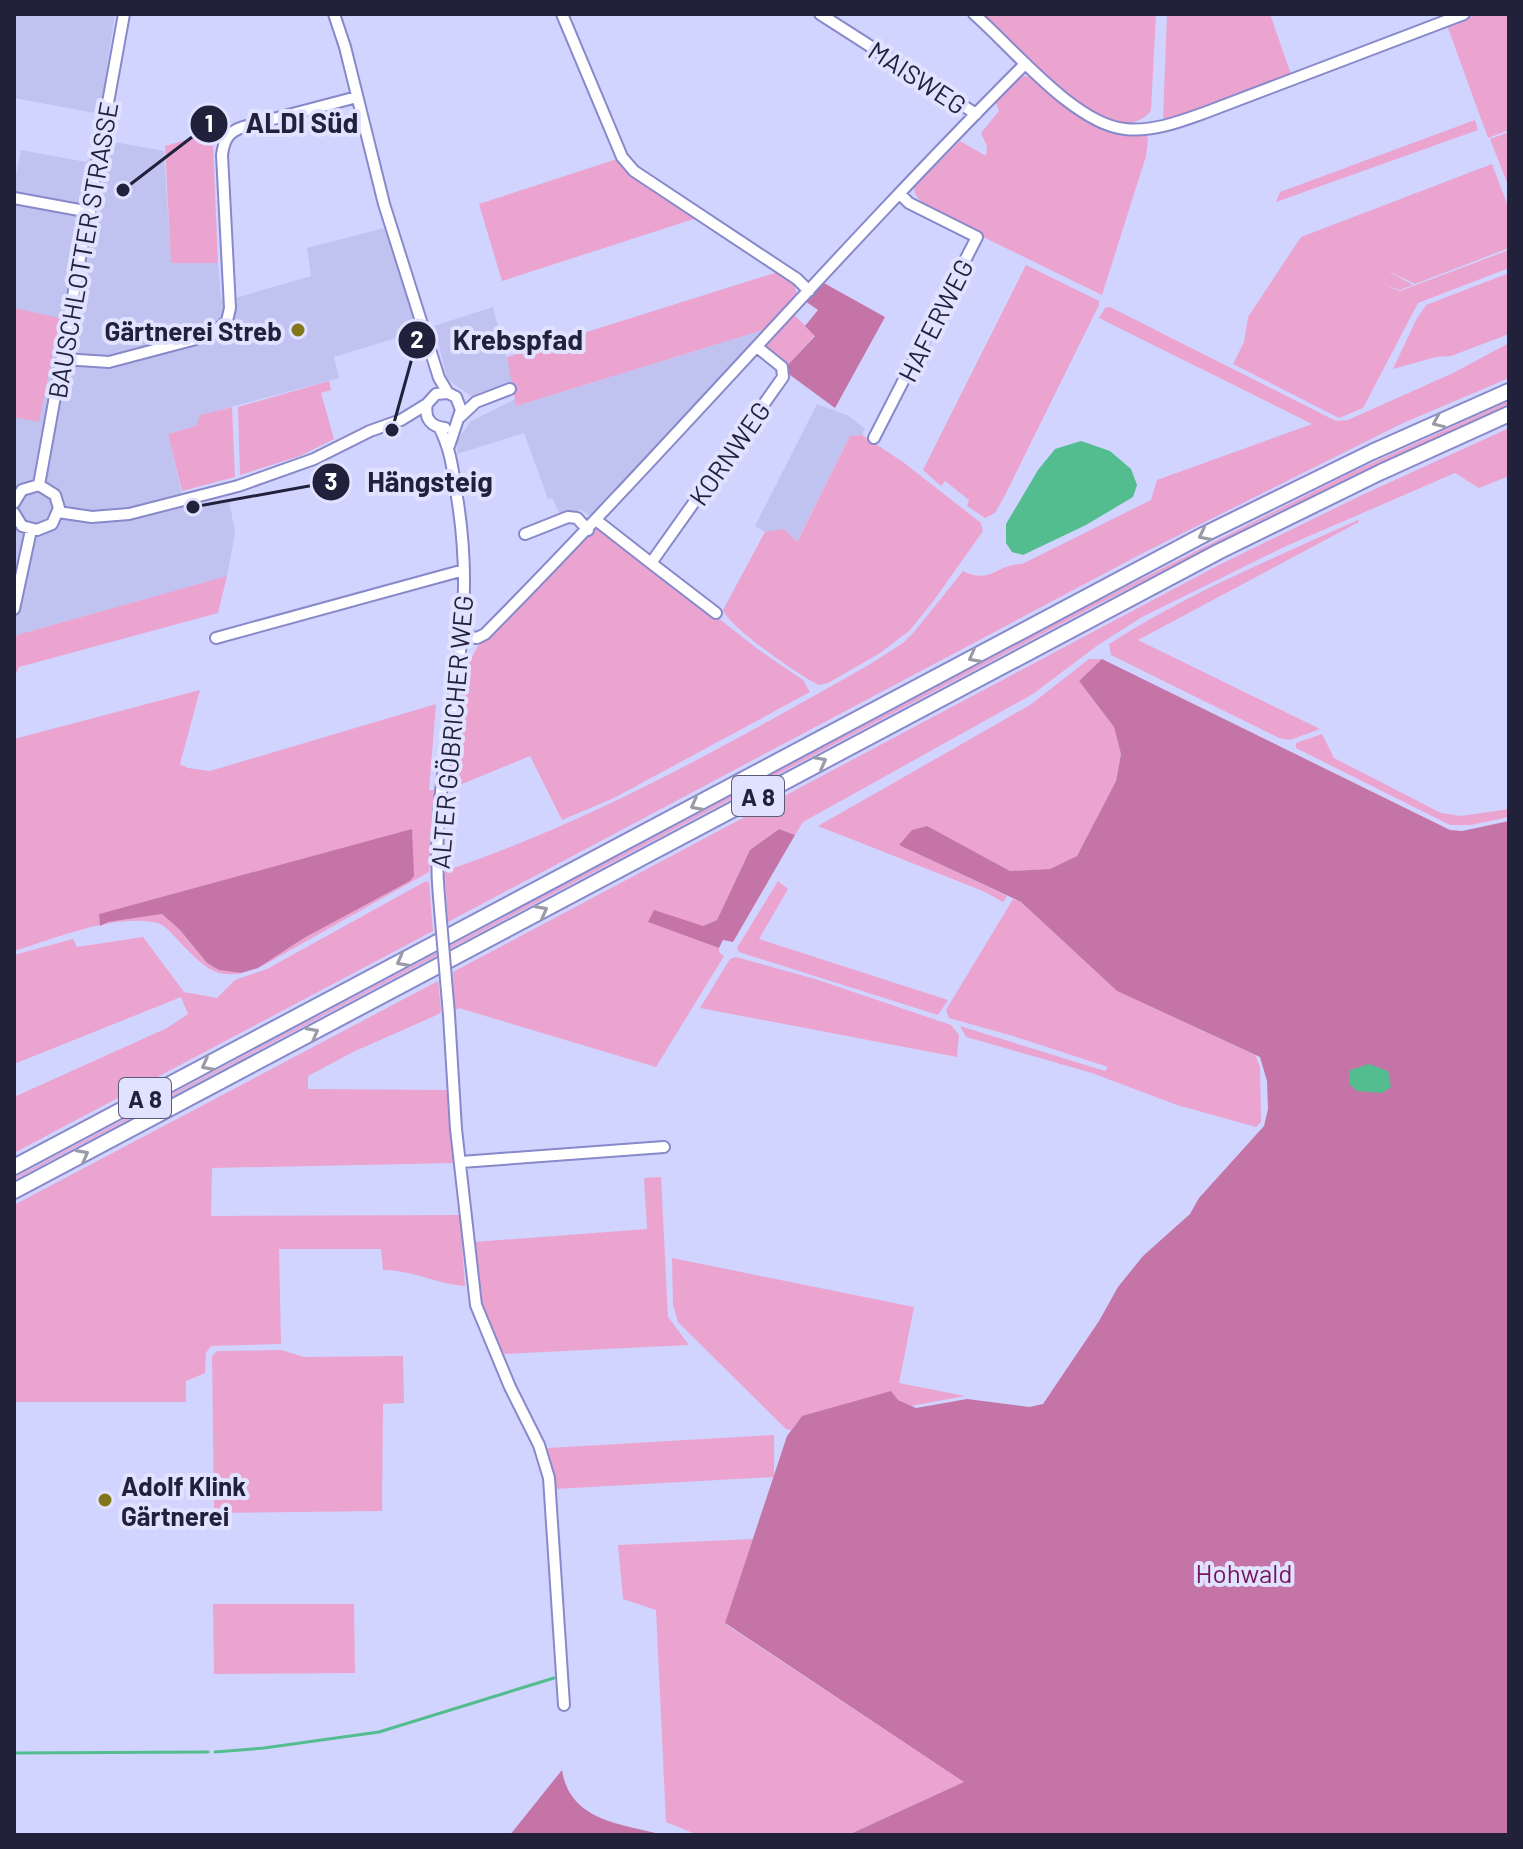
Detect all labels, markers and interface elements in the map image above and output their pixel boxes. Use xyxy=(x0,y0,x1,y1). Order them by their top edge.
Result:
street label: MAISWEG xyxy=(863,34,973,120)
callout: ALDI Süd xyxy=(189,98,374,150)
street label: BAUSCHLOTTER STRASSE xyxy=(41,99,123,401)
text: ALDI Süd xyxy=(246,105,358,139)
text: 1 xyxy=(205,108,213,137)
street label: HAFERWEG xyxy=(891,254,979,386)
callout: Krebspfad xyxy=(397,314,600,366)
place label: Gärtnerei Streb xyxy=(105,315,282,346)
marker: Gärtnerei Streb xyxy=(289,321,307,339)
text: Krebspfad xyxy=(453,322,583,356)
text: 2 xyxy=(410,324,424,353)
street label: KORNWEG xyxy=(682,395,776,511)
one-way arrow xyxy=(1431,413,1446,429)
callout: Hängsteig xyxy=(311,456,509,508)
text: Hängsteig xyxy=(367,464,493,498)
text: 3 xyxy=(325,466,337,495)
one-way arrow xyxy=(1197,526,1212,541)
street label: ALTER GÖBRICHER WEG xyxy=(424,594,478,870)
one-way arrow xyxy=(967,647,982,662)
one-way arrow xyxy=(813,757,828,772)
road number: A 8 xyxy=(732,776,784,816)
one-way arrow xyxy=(689,795,704,810)
one-way arrow xyxy=(534,905,548,921)
one-way arrow xyxy=(396,952,411,967)
one-way arrow xyxy=(305,1028,319,1043)
one-way arrow xyxy=(201,1056,215,1071)
road number: A 8 xyxy=(119,1078,171,1118)
one-way arrow xyxy=(75,1149,89,1164)
place label: Adolf Klink Gärtnerei xyxy=(121,1470,246,1531)
marker: Adolf Klink Gärtnerei xyxy=(96,1491,114,1509)
park label: Hohwald xyxy=(1196,1557,1292,1588)

